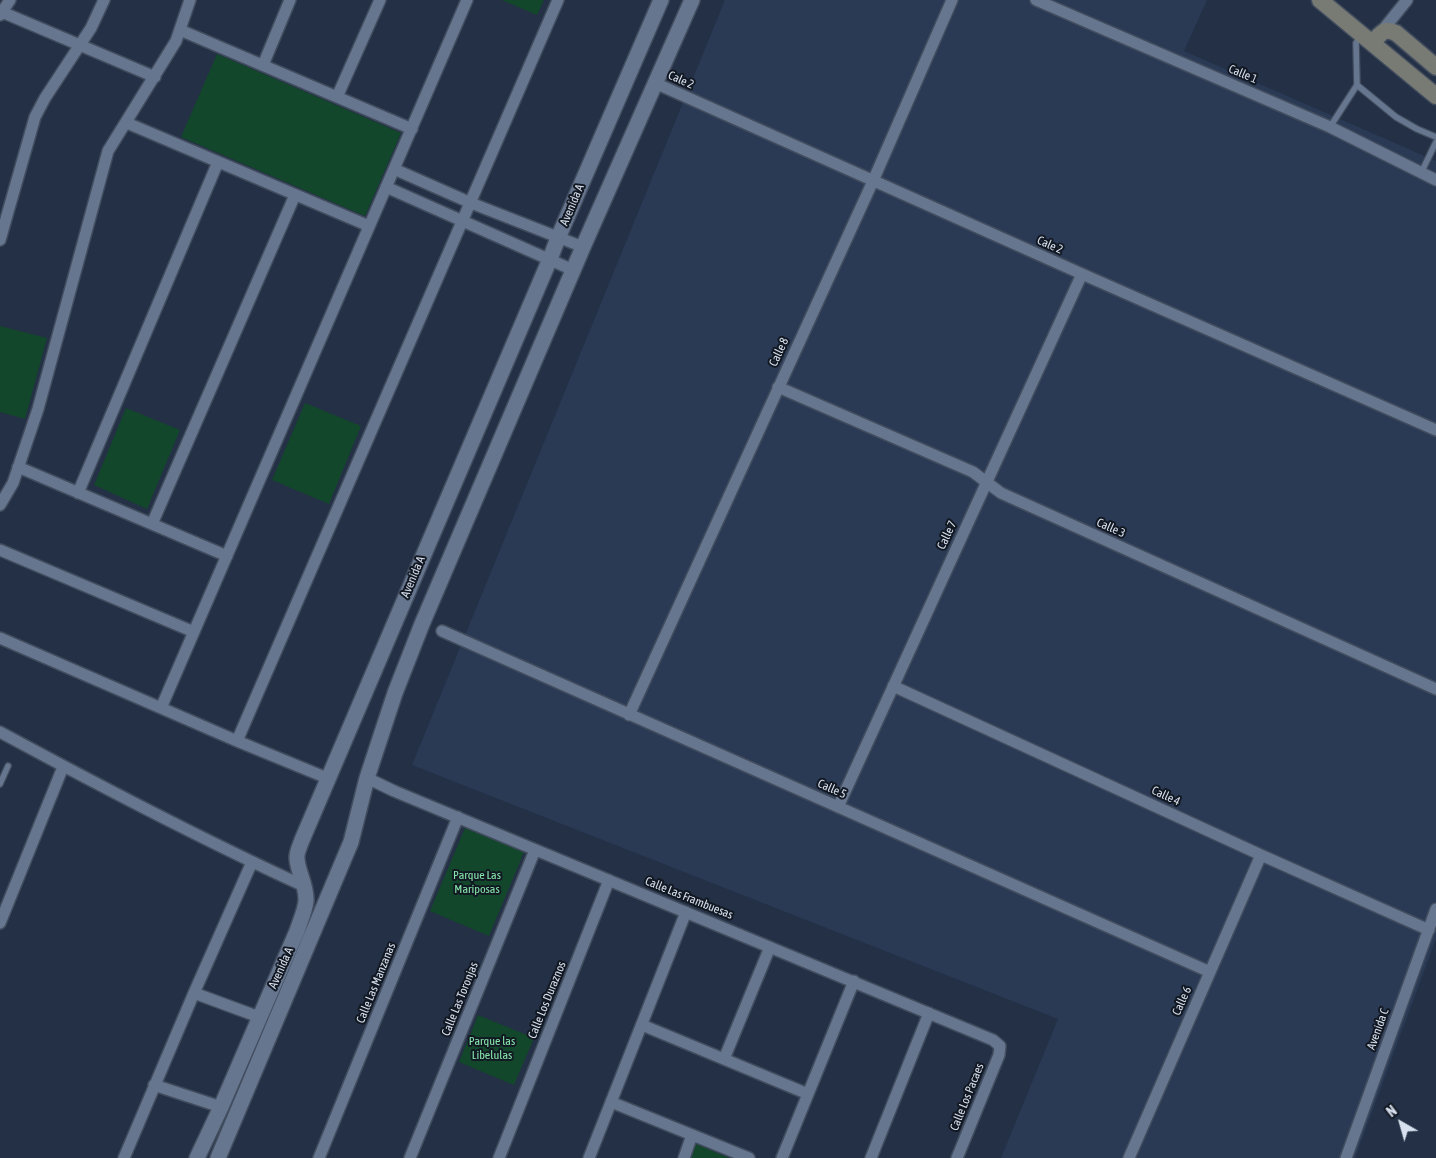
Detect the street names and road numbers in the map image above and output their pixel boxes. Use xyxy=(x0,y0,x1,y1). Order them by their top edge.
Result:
street label: Calle 1 xyxy=(1226,62,1260,86)
street label: Cale 2 xyxy=(666,68,696,92)
street label: Avenida A xyxy=(557,182,587,228)
street label: Cale 2 xyxy=(1035,233,1065,257)
street label: Calle 8 xyxy=(766,335,792,369)
street label: Calle 3 xyxy=(1094,515,1128,541)
street label: Calle 7 xyxy=(934,518,960,552)
street label: Avenida A xyxy=(398,554,428,600)
street label: Calle 5 xyxy=(815,776,849,802)
street label: Calle 4 xyxy=(1149,783,1183,809)
street label: Calle Las Frambuesas xyxy=(643,874,735,922)
street label: Calle Las Manzanas xyxy=(353,941,399,1025)
street label: Avenida A xyxy=(266,945,296,991)
street label: Calle Los Duraznos xyxy=(525,959,569,1041)
street label: Calle Las Toronjas xyxy=(439,960,481,1038)
street label: Calle 6 xyxy=(1169,984,1195,1018)
street label: Avenida C xyxy=(1364,1006,1392,1052)
street label: Calle Los Pacaes xyxy=(947,1061,987,1133)

